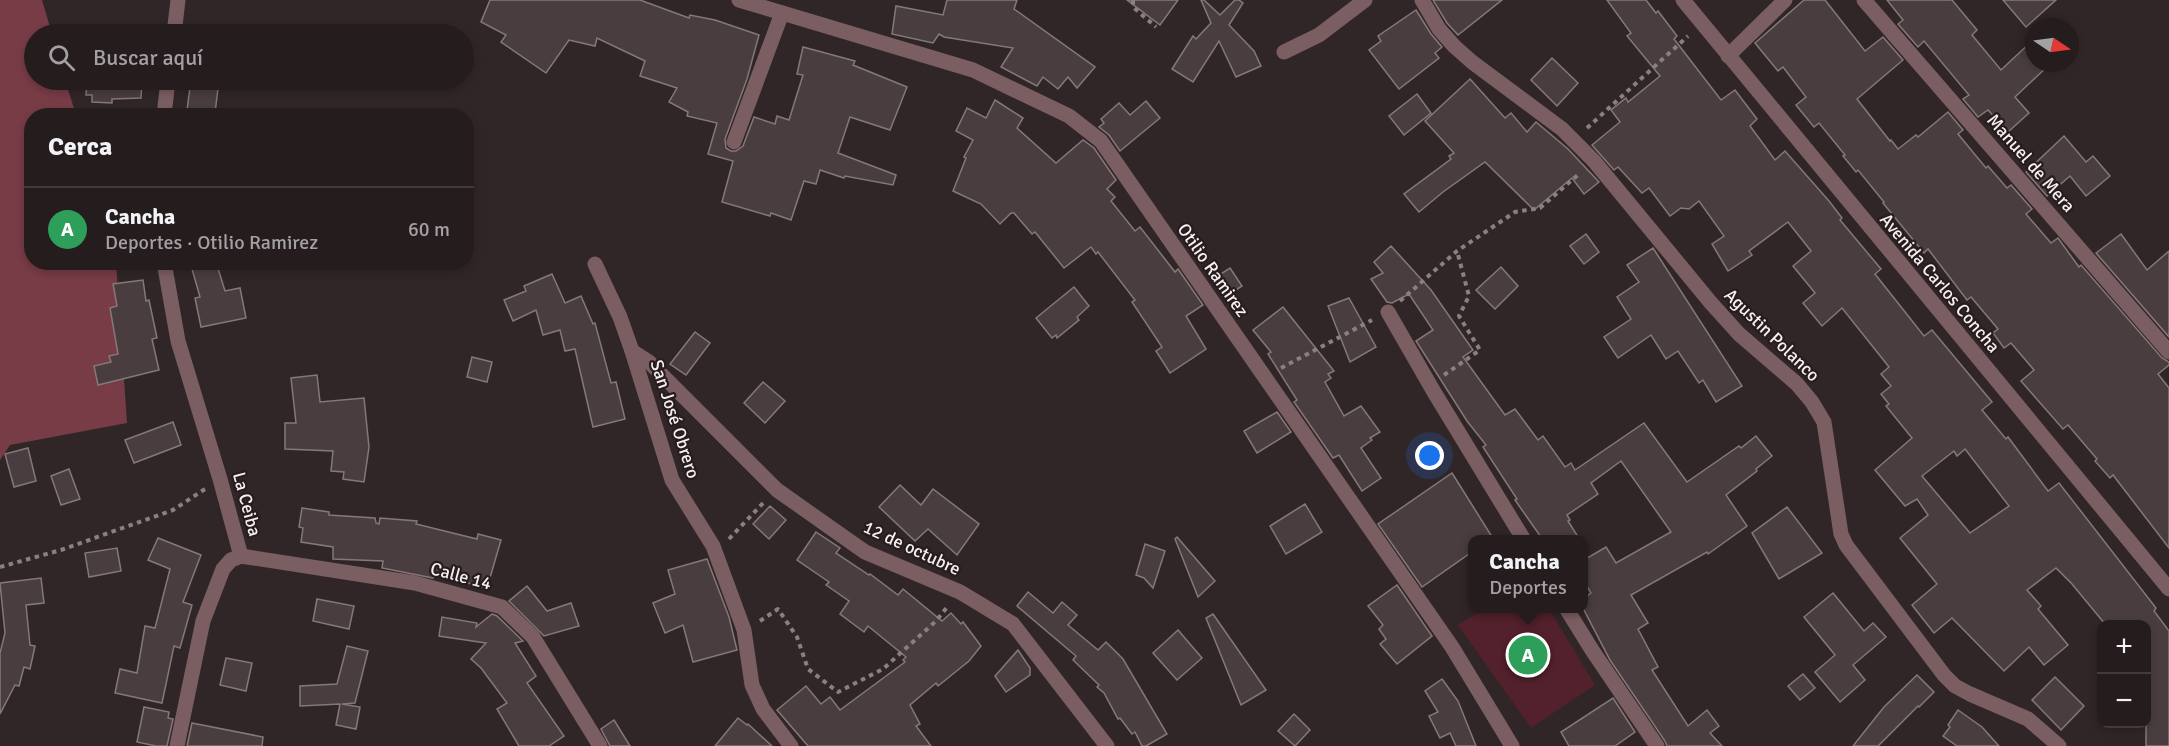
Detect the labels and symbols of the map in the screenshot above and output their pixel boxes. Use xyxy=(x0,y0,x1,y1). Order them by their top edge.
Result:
north arrow xyxy=(2025,18,2079,72)
street label: Manuel de Mera xyxy=(1982,109,2080,217)
street label: Avenida Carlos Concha xyxy=(1875,209,2005,357)
street label: Otilio Ramirez xyxy=(1173,219,1253,321)
street label: Agustin Polanco xyxy=(1720,284,1824,386)
street label: San José Obrero xyxy=(645,357,705,481)
your location xyxy=(1415,441,1444,470)
street label: La Ceiba xyxy=(228,469,266,539)
street label: 12 de octubre xyxy=(860,516,964,580)
street label: Calle 14 xyxy=(428,557,494,595)
pin: A xyxy=(1508,632,1547,678)

